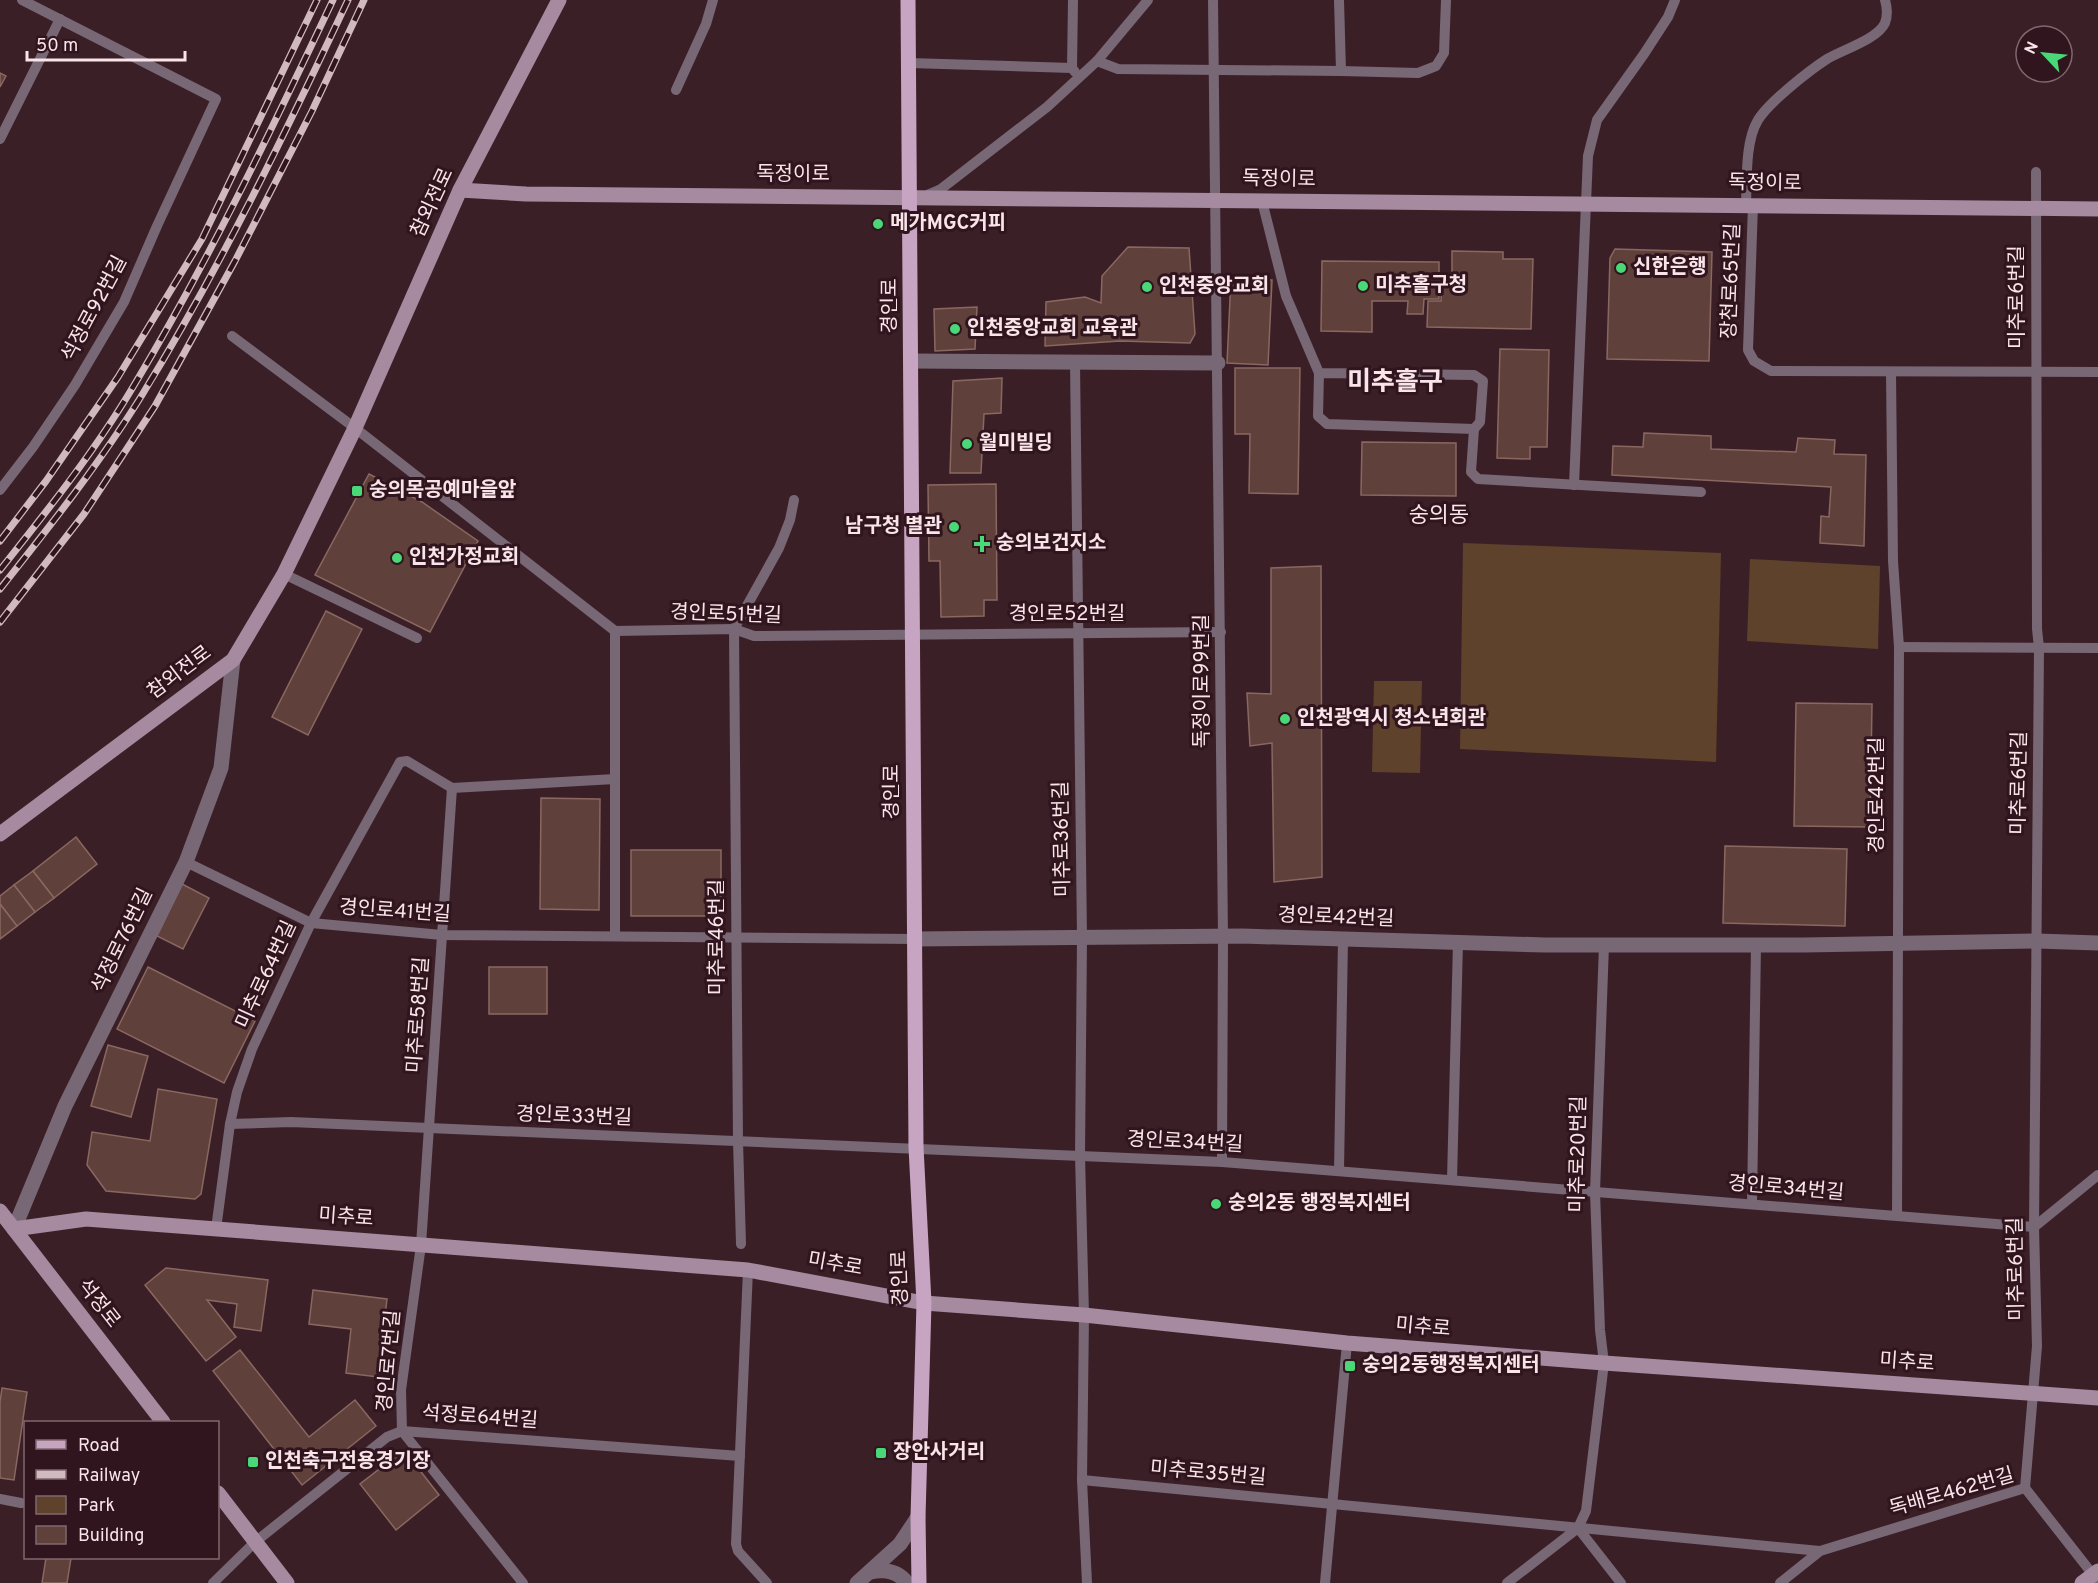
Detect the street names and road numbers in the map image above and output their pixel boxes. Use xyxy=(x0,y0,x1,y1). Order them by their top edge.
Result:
street label: 독정이로 xyxy=(756,162,830,188)
street label: 참외전로 xyxy=(406,164,460,242)
street label: 독정이로 xyxy=(1242,166,1316,194)
street label: 독정이로 xyxy=(1728,170,1802,198)
street label: 장천로65번길 xyxy=(1717,222,1747,340)
street label: 미추로6번길 xyxy=(2005,245,2031,349)
street label: 석정로92번길 xyxy=(56,252,134,366)
street label: 경인로 xyxy=(878,278,904,334)
street label: 경인로51번길 xyxy=(670,600,782,630)
street label: 경인로52번길 xyxy=(1009,602,1125,628)
street label: 독정이로99번길 xyxy=(1190,614,1216,748)
street label: 참외전로 xyxy=(143,640,217,706)
street label: 미추로6번길 xyxy=(2006,731,2034,835)
street label: 경인로42번길 xyxy=(1865,737,1891,853)
street label: 경인로 xyxy=(880,764,906,820)
street label: 미추로36번길 xyxy=(1049,781,1077,897)
street label: 미추로46번길 xyxy=(705,879,731,995)
street label: 석정로76번길 xyxy=(86,884,160,998)
street label: 경인로41번길 xyxy=(338,895,452,929)
street label: 경인로42번길 xyxy=(1277,903,1395,933)
street label: 미추로64번길 xyxy=(231,917,303,1033)
street label: 미추로58번길 xyxy=(402,956,436,1074)
street label: 미추로20번길 xyxy=(1565,1095,1593,1213)
street label: 경인로33번길 xyxy=(516,1102,632,1132)
street label: 경인로34번길 xyxy=(1126,1127,1244,1159)
street label: 경인로34번길 xyxy=(1727,1171,1845,1207)
street label: 미추로 xyxy=(318,1203,374,1233)
street label: 미추로6번길 xyxy=(2003,1217,2031,1321)
street label: 미추로 xyxy=(806,1247,864,1283)
street label: 경인로 xyxy=(887,1250,915,1306)
street label: 석정로 xyxy=(71,1274,125,1334)
street label: 경인로7번길 xyxy=(373,1309,407,1413)
street label: 미추로 xyxy=(1394,1313,1452,1343)
street label: 미추로 xyxy=(1879,1348,1935,1378)
street label: 석정로64번길 xyxy=(421,1401,539,1435)
street label: 미추로35번길 xyxy=(1149,1456,1267,1492)
street label: 독배로462번길 xyxy=(1887,1463,2017,1523)

